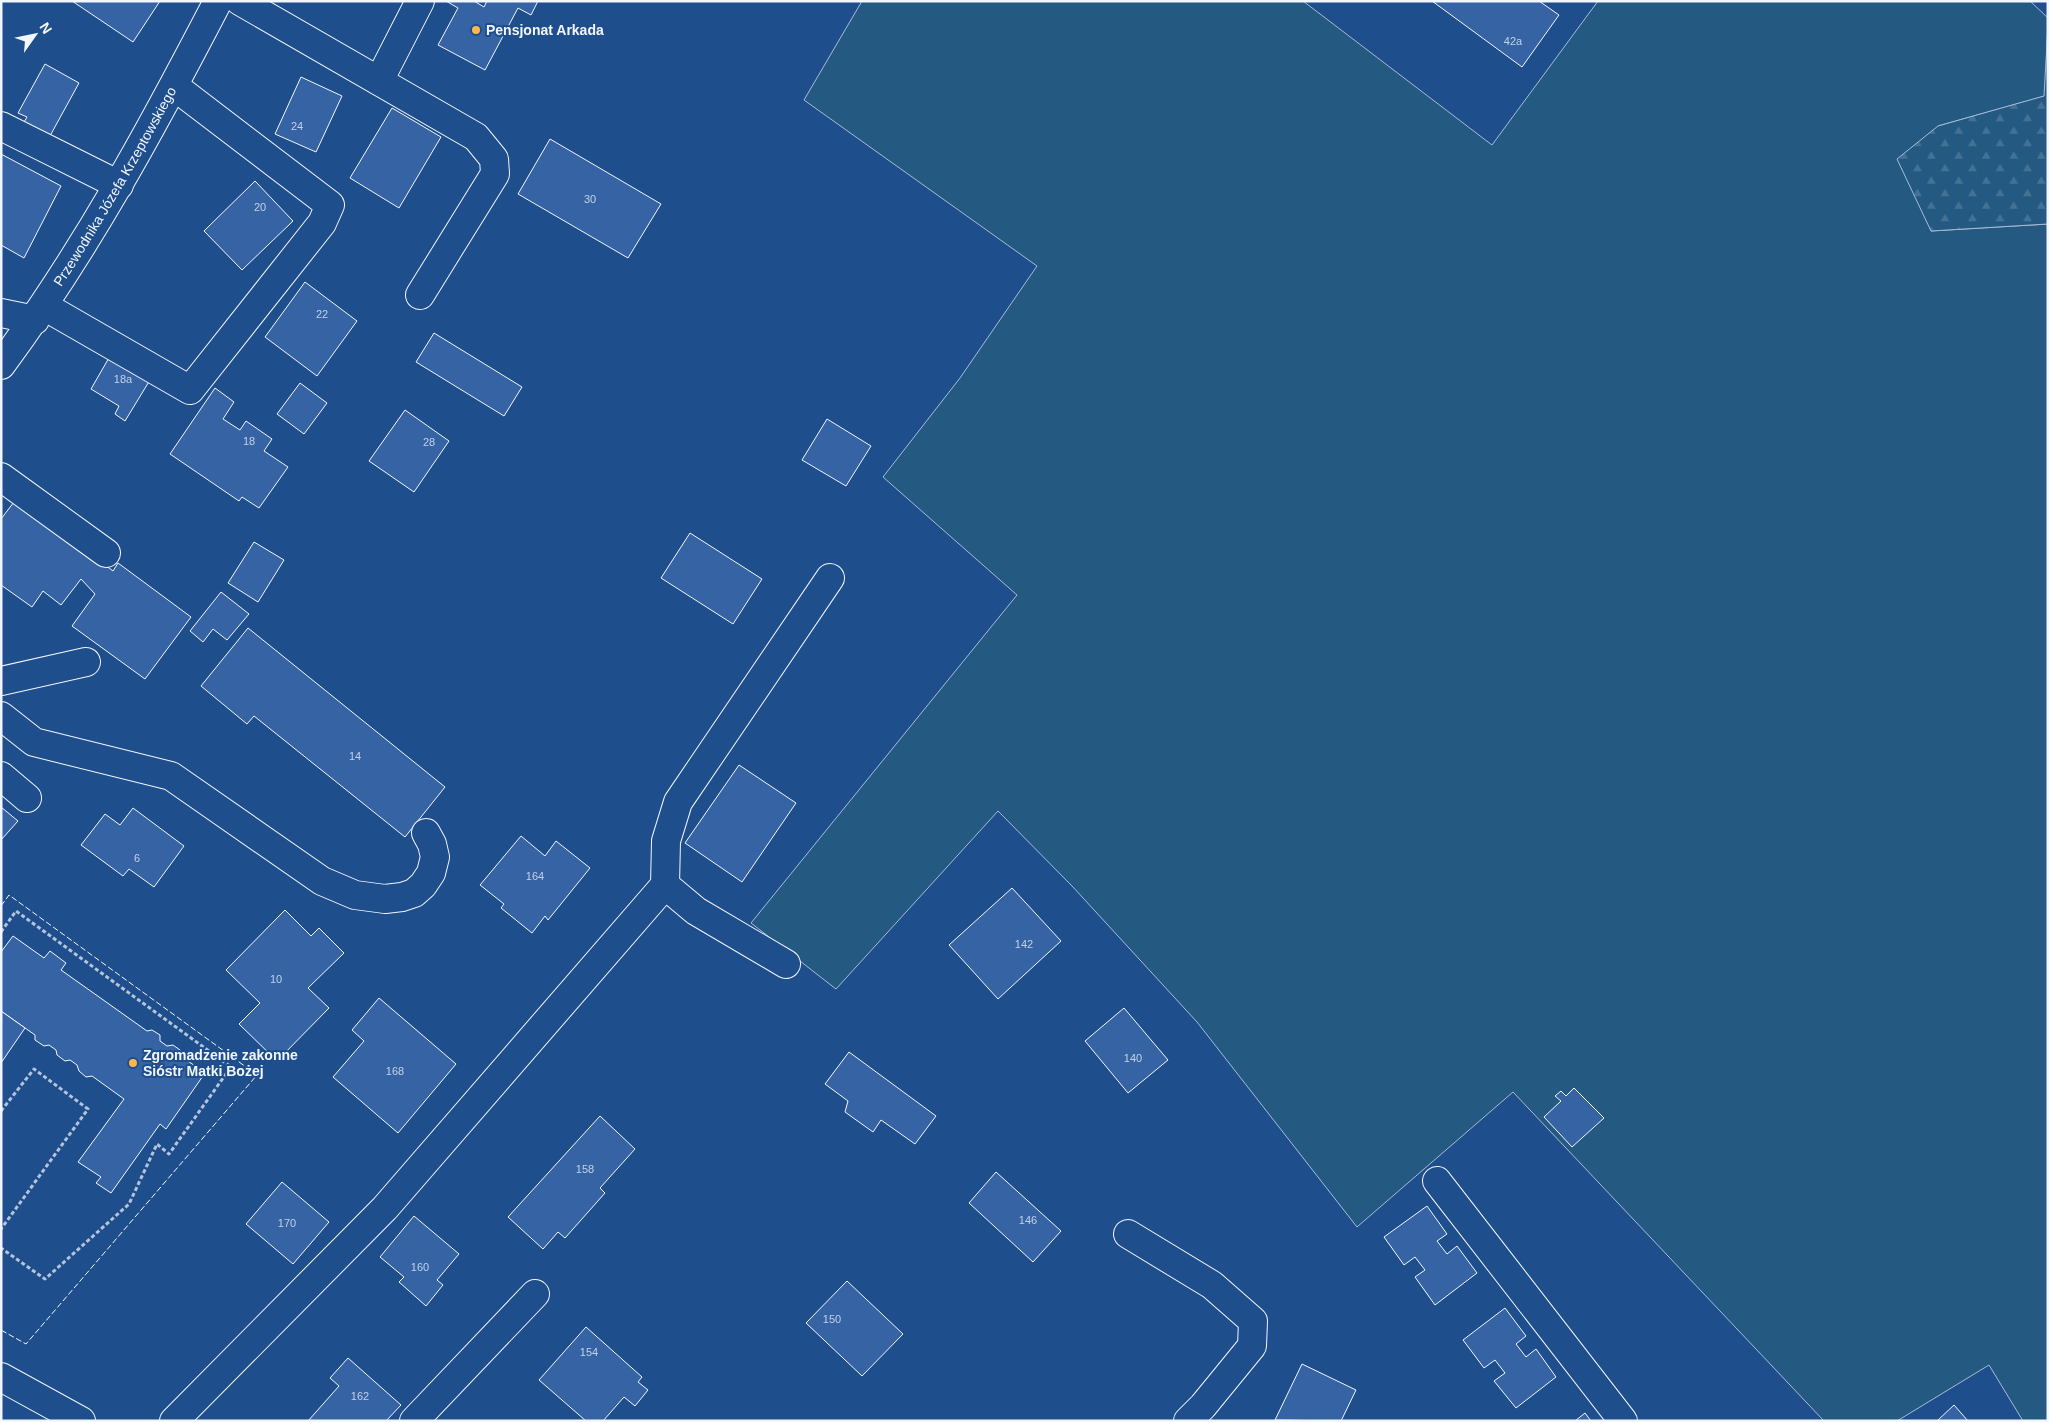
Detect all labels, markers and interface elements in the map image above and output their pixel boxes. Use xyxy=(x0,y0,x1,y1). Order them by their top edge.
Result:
north arrow xyxy=(10,10,60,60)
text: N xyxy=(36,19,55,37)
place label: Pensjonat Arkada xyxy=(486,22,604,38)
marker: Pensjonat Arkada xyxy=(470,24,482,36)
house number: 42a xyxy=(1504,35,1523,47)
street label: Przewodnika Józefa Krzeptowskiego xyxy=(50,84,179,289)
house number: 24 xyxy=(291,120,303,132)
house number: 30 xyxy=(584,193,596,205)
house number: 20 xyxy=(254,201,266,213)
house number: 22 xyxy=(316,308,328,320)
house number: 18a xyxy=(114,373,133,385)
house number: 18 xyxy=(243,435,255,447)
house number: 28 xyxy=(423,436,435,448)
house number: 14 xyxy=(349,750,361,762)
house number: 6 xyxy=(134,852,140,864)
house number: 164 xyxy=(526,870,544,882)
house number: 142 xyxy=(1015,938,1033,950)
house number: 10 xyxy=(270,973,282,985)
place label: Zgromadzenie zakonne Sióstr Matki Bożej xyxy=(143,1047,298,1079)
house number: 140 xyxy=(1124,1052,1142,1064)
marker: Zgromadzenie zakonne Sióstr Matki Bożej xyxy=(127,1057,139,1069)
house number: 168 xyxy=(386,1065,404,1077)
house number: 158 xyxy=(576,1163,594,1175)
house number: 146 xyxy=(1019,1214,1037,1226)
house number: 170 xyxy=(278,1217,296,1229)
house number: 160 xyxy=(411,1261,429,1273)
house number: 150 xyxy=(823,1313,841,1325)
house number: 154 xyxy=(580,1346,598,1358)
house number: 162 xyxy=(351,1390,369,1402)

